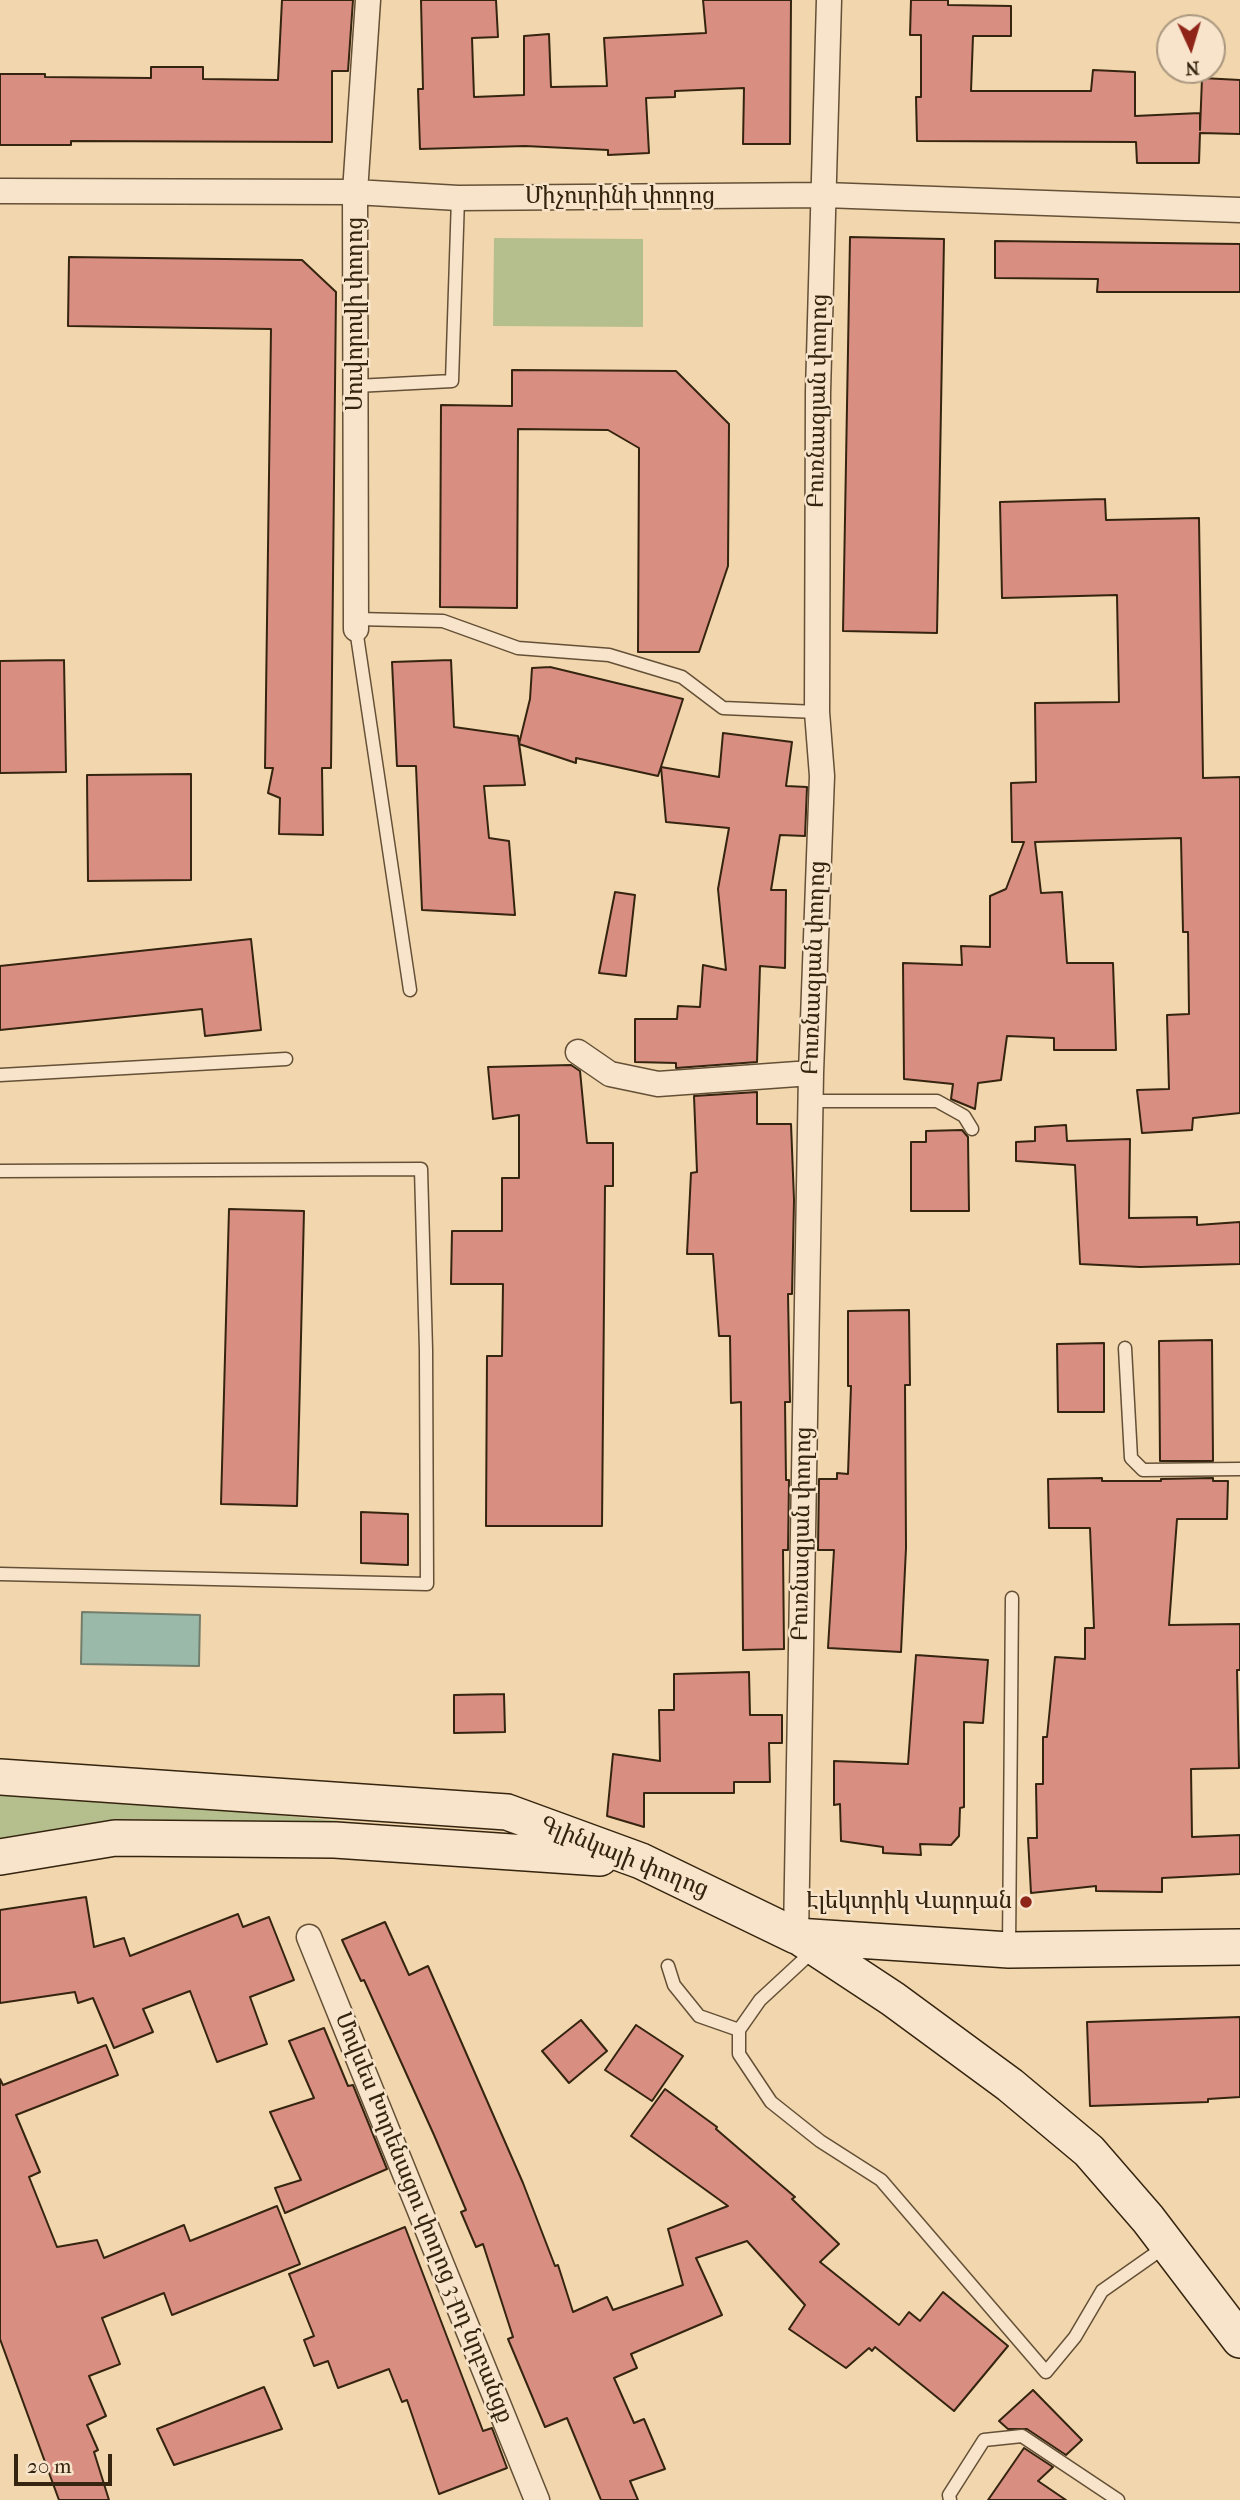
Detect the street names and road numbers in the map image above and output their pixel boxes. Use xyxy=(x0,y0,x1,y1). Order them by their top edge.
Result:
street label: Միչուրինի փողոց xyxy=(525,183,715,211)
street label: Սուվորովի փողոց xyxy=(342,217,370,411)
street label: Բուռնազյան փողոց xyxy=(803,293,835,509)
street label: Բուռնազյան փողոց xyxy=(797,860,833,1076)
street label: Բուռնազյան փողոց xyxy=(787,1426,819,1642)
street label: Գլինկայի փողոց xyxy=(536,1812,712,1904)
street label: Մովսես Խորենացու փողոց 3-րդ նրբանցք xyxy=(328,2009,518,2427)

